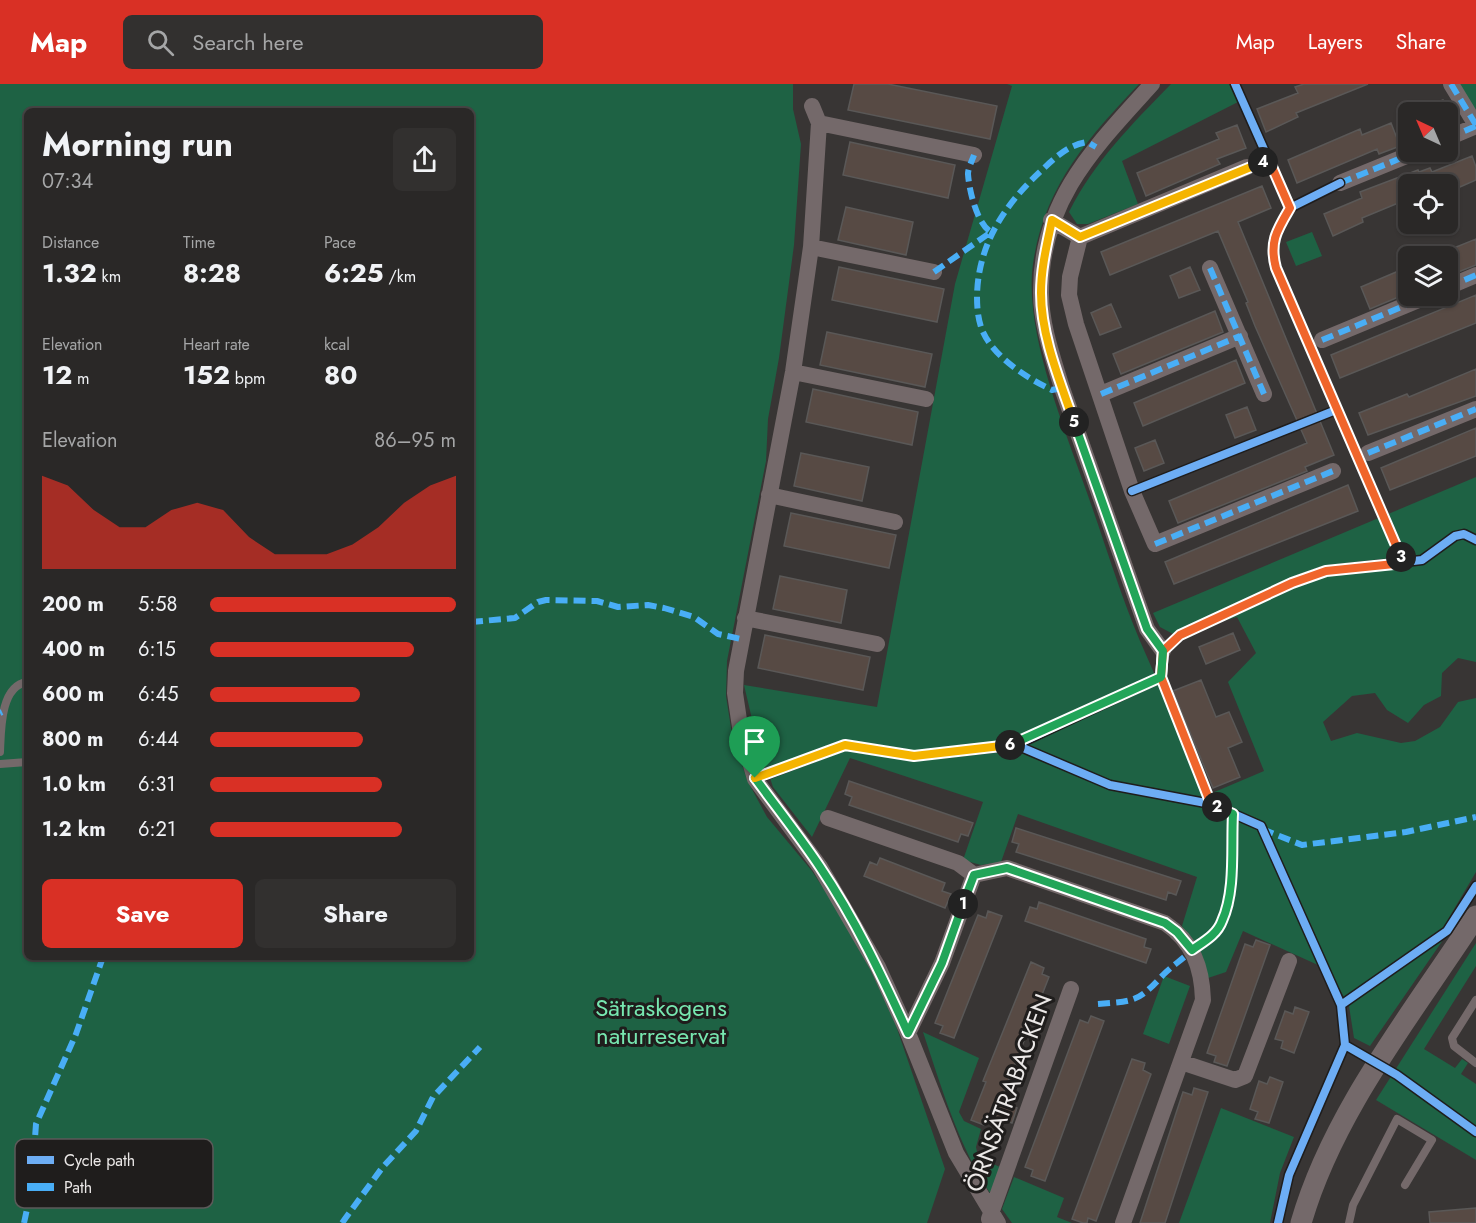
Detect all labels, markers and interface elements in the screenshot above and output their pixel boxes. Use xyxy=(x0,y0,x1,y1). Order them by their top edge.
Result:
search box xyxy=(123,15,543,69)
text: Map xyxy=(30,22,87,63)
icon: search xyxy=(144,26,177,59)
text: Search here xyxy=(192,26,304,58)
text: Map xyxy=(1236,27,1275,57)
text: Layers xyxy=(1308,27,1363,57)
text: Share xyxy=(1396,27,1446,57)
north arrow xyxy=(1398,102,1458,162)
map controls xyxy=(1398,102,1458,306)
text: Morning run xyxy=(42,121,233,168)
button: share xyxy=(393,128,456,191)
pin: 4 xyxy=(1248,147,1278,177)
text: 4 xyxy=(1257,150,1269,173)
text: 07:34 xyxy=(42,167,93,196)
button: locate xyxy=(1398,174,1458,234)
text: Distance xyxy=(42,231,99,254)
text: Time xyxy=(183,231,215,254)
text: Pace xyxy=(324,231,356,254)
button: layers xyxy=(1398,246,1458,306)
text: 1.32 xyxy=(42,254,97,292)
text: 8:28 xyxy=(183,254,241,292)
text: 6:25 xyxy=(324,254,384,292)
text: km xyxy=(97,265,121,288)
text: /km xyxy=(384,265,416,288)
text: Elevation xyxy=(42,333,102,356)
text: Heart rate xyxy=(183,333,250,356)
text: kcal xyxy=(324,333,350,356)
text: 12 xyxy=(42,356,72,394)
text: 152 xyxy=(183,356,230,394)
text: 80 xyxy=(324,356,358,394)
text: m xyxy=(72,367,90,390)
text: bpm xyxy=(230,367,266,390)
pin: 5 xyxy=(1059,407,1089,437)
text: 5 xyxy=(1069,410,1079,433)
text: Elevation xyxy=(42,426,117,455)
text: 86–95 m xyxy=(374,426,456,455)
pin: 3 xyxy=(1386,542,1416,572)
text: 3 xyxy=(1396,545,1406,568)
text: 200 m xyxy=(42,590,104,619)
text: 5:58 xyxy=(138,590,177,619)
text: 400 m xyxy=(42,635,105,664)
text: 6:15 xyxy=(138,635,176,664)
text: 600 m xyxy=(42,680,104,709)
text: 6:45 xyxy=(138,680,178,709)
pin xyxy=(729,716,780,778)
text: 800 m xyxy=(42,725,103,754)
text: 6:44 xyxy=(138,725,179,754)
icon: arrive xyxy=(738,725,771,758)
pin: 6 xyxy=(995,730,1025,760)
text: 6 xyxy=(1005,733,1015,756)
text: 1.0 km xyxy=(42,770,106,799)
text: 6:31 xyxy=(138,770,175,799)
pin: 2 xyxy=(1202,792,1232,822)
text: 2 xyxy=(1212,795,1222,818)
text: 1.2 km xyxy=(42,815,106,844)
text: 6:21 xyxy=(138,815,176,844)
button: Save xyxy=(42,879,243,948)
button: Share xyxy=(255,879,456,948)
pin: 1 xyxy=(948,889,978,919)
text: 1 xyxy=(959,892,967,915)
street label: ÖRNSÄTRABACKEN xyxy=(956,989,1061,1197)
park label: Sätraskogens naturreservat xyxy=(595,990,727,1053)
legend xyxy=(15,1139,213,1208)
text: Cycle path xyxy=(64,1149,135,1172)
text: Path xyxy=(64,1176,92,1199)

